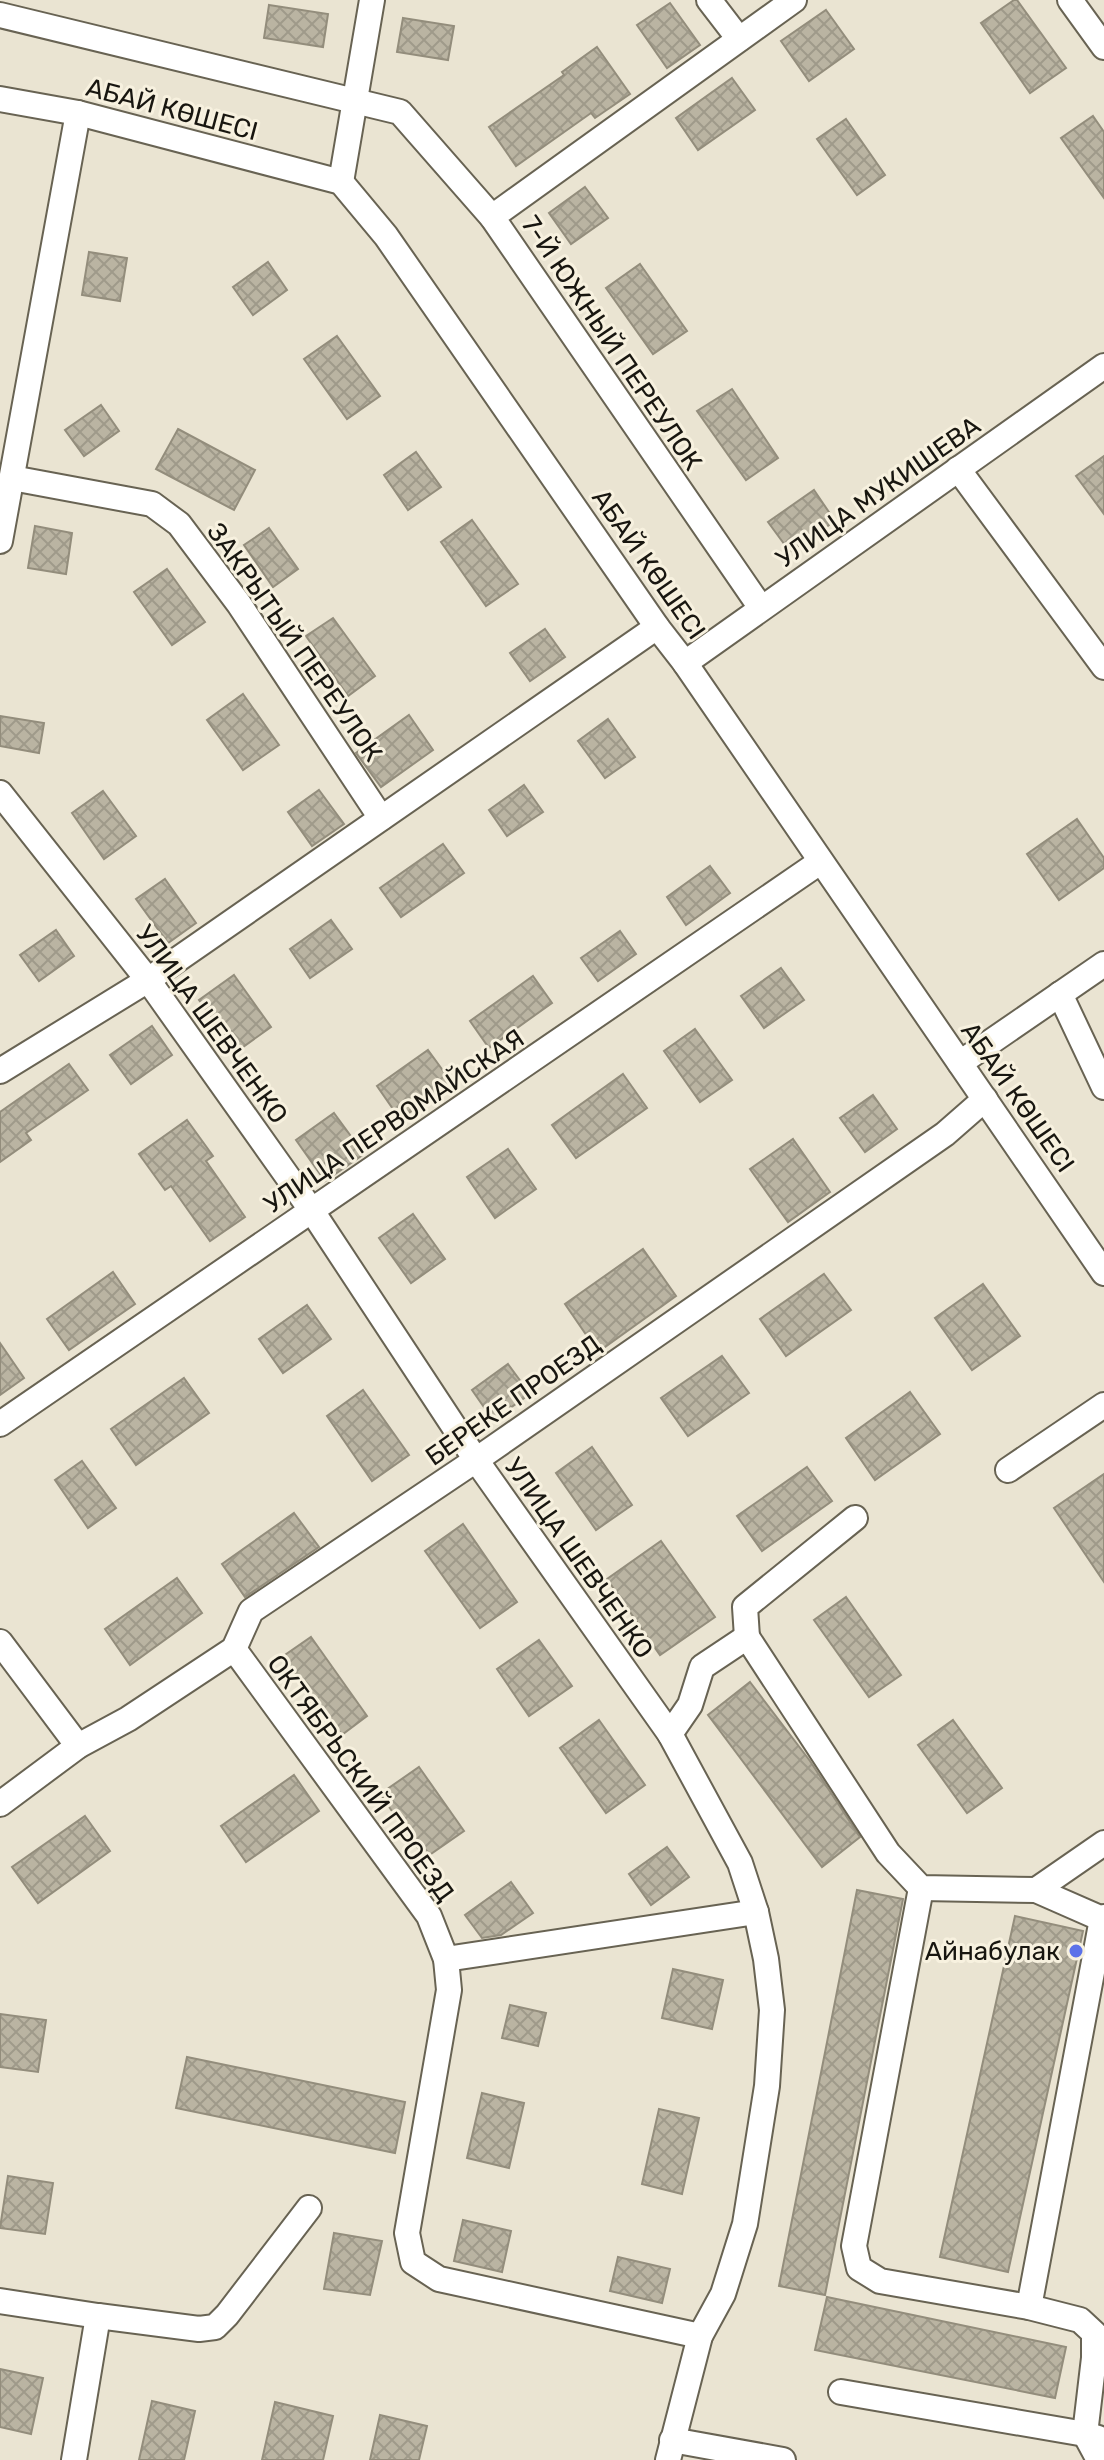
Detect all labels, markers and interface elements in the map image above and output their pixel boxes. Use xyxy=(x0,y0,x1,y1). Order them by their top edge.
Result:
street label: АБАЙ КӨШЕСІ xyxy=(83,72,261,147)
street label: 7-Й ЮЖНЫЙ ПЕРЕУЛОК xyxy=(515,210,708,476)
street label: УЛИЦА МУКИШЕВА xyxy=(770,410,986,575)
street label: АБАЙ КӨШЕСІ xyxy=(585,483,712,645)
street label: ЗАКРЫТЫЙ ПЕРЕУЛОК xyxy=(200,517,389,768)
street label: УЛИЦА ШЕВЧЕНКО xyxy=(129,919,294,1130)
street label: АБАЙ КӨШЕСІ xyxy=(954,1016,1081,1178)
street label: УЛИЦА ПЕРВОМАЙСКАЯ xyxy=(258,1023,530,1220)
street label: БЕРЕКЕ ПРОЕЗД xyxy=(420,1328,607,1472)
street label: УЛИЦА ШЕВЧЕНКО xyxy=(498,1452,659,1665)
street label: ОКТЯБРЬСКИЙ ПРОЕЗД xyxy=(261,1649,461,1908)
place label: Айнабулак xyxy=(925,1936,1060,1967)
marker: Айнабулак xyxy=(1067,1942,1085,1960)

